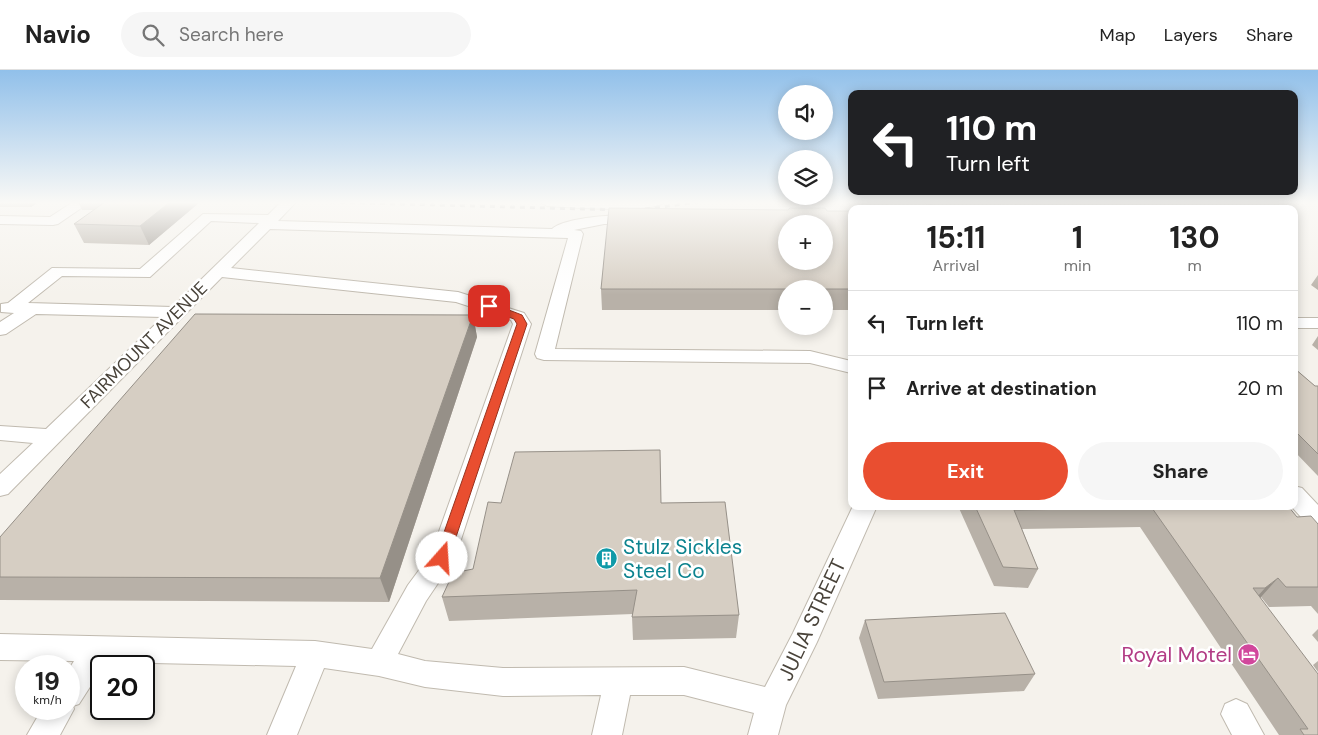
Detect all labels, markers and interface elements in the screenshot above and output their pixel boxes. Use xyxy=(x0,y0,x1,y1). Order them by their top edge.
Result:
search box xyxy=(121,12,471,57)
text: Navio xyxy=(25,19,91,50)
icon: search xyxy=(139,21,167,49)
text: Search here xyxy=(179,22,284,47)
text: Map xyxy=(1100,23,1136,47)
text: Layers xyxy=(1164,23,1218,47)
text: Share xyxy=(1246,23,1293,47)
map controls xyxy=(778,85,833,335)
button: sound xyxy=(778,85,833,140)
text: 110 m xyxy=(946,105,1037,151)
icon: left xyxy=(863,110,928,175)
text: Turn left xyxy=(946,149,1030,178)
button: layers xyxy=(778,150,833,205)
button: + xyxy=(778,215,833,270)
text: 15:11 xyxy=(926,218,985,257)
text: 1 xyxy=(1072,218,1083,257)
text: 130 xyxy=(1169,218,1220,257)
text: Arrival xyxy=(933,255,979,276)
text: min xyxy=(1064,255,1091,276)
text: m xyxy=(1187,255,1202,276)
street label: FAIRMOUNT AVENUE xyxy=(75,276,213,414)
button: − xyxy=(778,280,833,335)
pin xyxy=(468,285,510,327)
icon: arrive xyxy=(475,292,503,320)
icon: left xyxy=(863,309,891,337)
text: Turn left xyxy=(906,311,984,336)
text: 110 m xyxy=(1236,311,1283,336)
icon: arrive xyxy=(863,374,891,402)
text: Arrive at destination xyxy=(906,376,1097,401)
text: 20 m xyxy=(1237,376,1283,401)
button: Exit xyxy=(863,442,1068,500)
button: Share xyxy=(1078,442,1283,500)
position arrow xyxy=(415,531,467,583)
place label: Stulz Sickles Steel Co xyxy=(623,533,742,585)
building icon: Stulz Sickles Steel Co xyxy=(595,547,619,571)
street label: JULIA STREET xyxy=(772,554,853,685)
place label: Royal Motel xyxy=(1122,641,1232,669)
hotel icon: Royal Motel xyxy=(1236,643,1260,667)
speed limit sign: 20 xyxy=(90,655,155,720)
text: 19 xyxy=(35,665,60,698)
text: km/h xyxy=(33,692,62,708)

